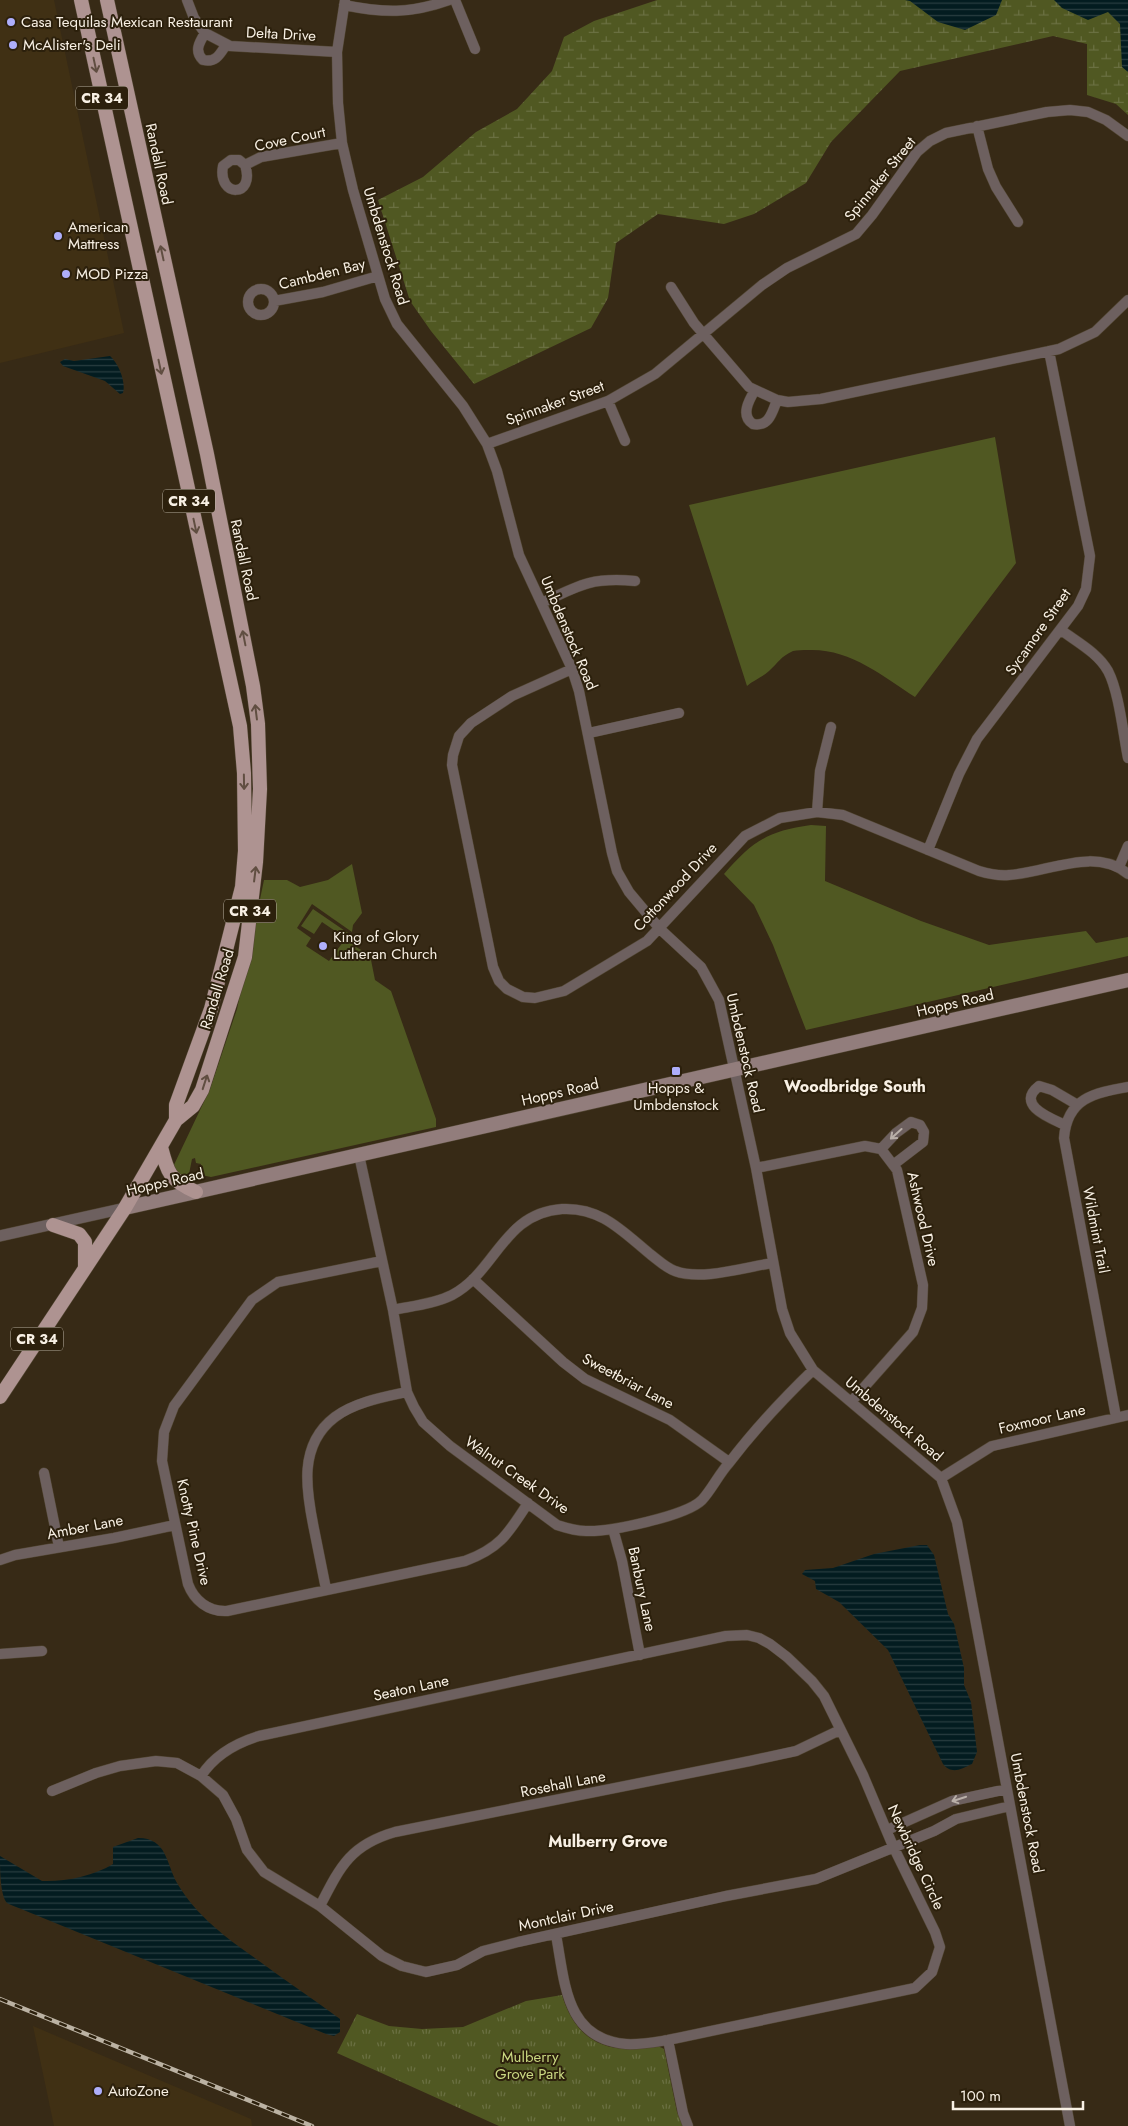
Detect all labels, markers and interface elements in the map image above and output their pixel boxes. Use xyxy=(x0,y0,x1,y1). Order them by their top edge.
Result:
place label: Casa Tequilas Mexican Restaurant xyxy=(21,11,233,33)
marker: Casa Tequilas Mexican Restaurant xyxy=(5,16,17,28)
street label: Delta Drive xyxy=(245,21,317,47)
place label: McAlister's Deli xyxy=(23,34,121,56)
marker: McAlister's Deli xyxy=(7,39,19,51)
one-way arrow xyxy=(91,56,100,72)
road number: CR 34 xyxy=(76,86,128,110)
street label: Randall Road xyxy=(140,121,178,207)
street label: Cove Court xyxy=(253,121,328,157)
street label: Spinnaker Street xyxy=(839,132,921,226)
street label: Umbdenstock Road xyxy=(358,184,414,308)
place label: American Mattress xyxy=(68,216,129,255)
marker: American Mattress xyxy=(52,230,64,242)
one-way arrow xyxy=(157,246,166,262)
street label: Cambden Bay xyxy=(276,253,368,295)
place label: MOD Pizza xyxy=(76,263,148,285)
marker: MOD Pizza xyxy=(60,268,72,280)
one-way arrow xyxy=(156,359,166,375)
street label: Spinnaker Street xyxy=(503,375,608,431)
road number: CR 34 xyxy=(163,490,215,512)
street label: Randall Road xyxy=(225,517,263,603)
one-way arrow xyxy=(191,518,200,534)
street label: Umbdenstock Road xyxy=(535,572,603,694)
street label: Sycamore Street xyxy=(1000,584,1076,680)
one-way arrow xyxy=(238,630,248,646)
one-way arrow xyxy=(251,704,261,720)
one-way arrow xyxy=(239,774,249,790)
street label: Cottonwood Drive xyxy=(628,837,722,936)
one-way arrow xyxy=(250,866,260,882)
road number: CR 34 xyxy=(224,899,276,922)
place label: King of Glory Lutheran Church xyxy=(333,926,437,965)
marker: King of Glory Lutheran Church xyxy=(317,940,329,952)
street label: Randall Road xyxy=(194,946,240,1032)
street label: Hopps Road xyxy=(914,983,996,1023)
street label: Umbdenstock Road xyxy=(721,991,769,1115)
marker: Hopps & Umbdenstock xyxy=(670,1065,682,1077)
street label: Hopps Road xyxy=(519,1072,601,1112)
one-way arrow xyxy=(201,1075,210,1090)
district label: Woodbridge South xyxy=(784,1075,926,1098)
place label: Hopps & Umbdenstock xyxy=(633,1077,719,1116)
one-way arrow xyxy=(890,1128,903,1140)
street label: Hopps Road xyxy=(124,1162,206,1202)
street label: Ashwood Drive xyxy=(901,1170,945,1269)
street label: Wildmint Trail xyxy=(1077,1185,1115,1275)
road number: CR 34 xyxy=(11,1328,63,1350)
street label: Sweetbriar Lane xyxy=(578,1348,678,1415)
street label: Umbdenstock Road xyxy=(840,1371,948,1467)
street label: Foxmoor Lane xyxy=(996,1398,1088,1440)
street label: Walnut Creek Drive xyxy=(460,1431,574,1519)
street label: Knotty Pine Drive xyxy=(171,1477,217,1588)
street label: Amber Lane xyxy=(45,1509,125,1545)
street label: Banbury Lane xyxy=(622,1545,662,1634)
street label: Seaton Lane xyxy=(371,1669,451,1707)
street label: Umbdenstock Road xyxy=(1005,1751,1049,1875)
street label: Rosehall Lane xyxy=(518,1765,608,1803)
one-way arrow xyxy=(952,1794,968,1804)
street label: Newbridge Circle xyxy=(882,1801,950,1913)
district label: Mulberry Grove xyxy=(548,1830,668,1853)
street label: Montclair Drive xyxy=(516,1895,616,1937)
park label: Mulberry Grove Park xyxy=(495,2046,565,2085)
scale bar xyxy=(953,2078,1083,2110)
place label: AutoZone xyxy=(108,2080,169,2102)
marker: AutoZone xyxy=(92,2085,104,2097)
text: 100 m xyxy=(960,2085,1001,2107)

